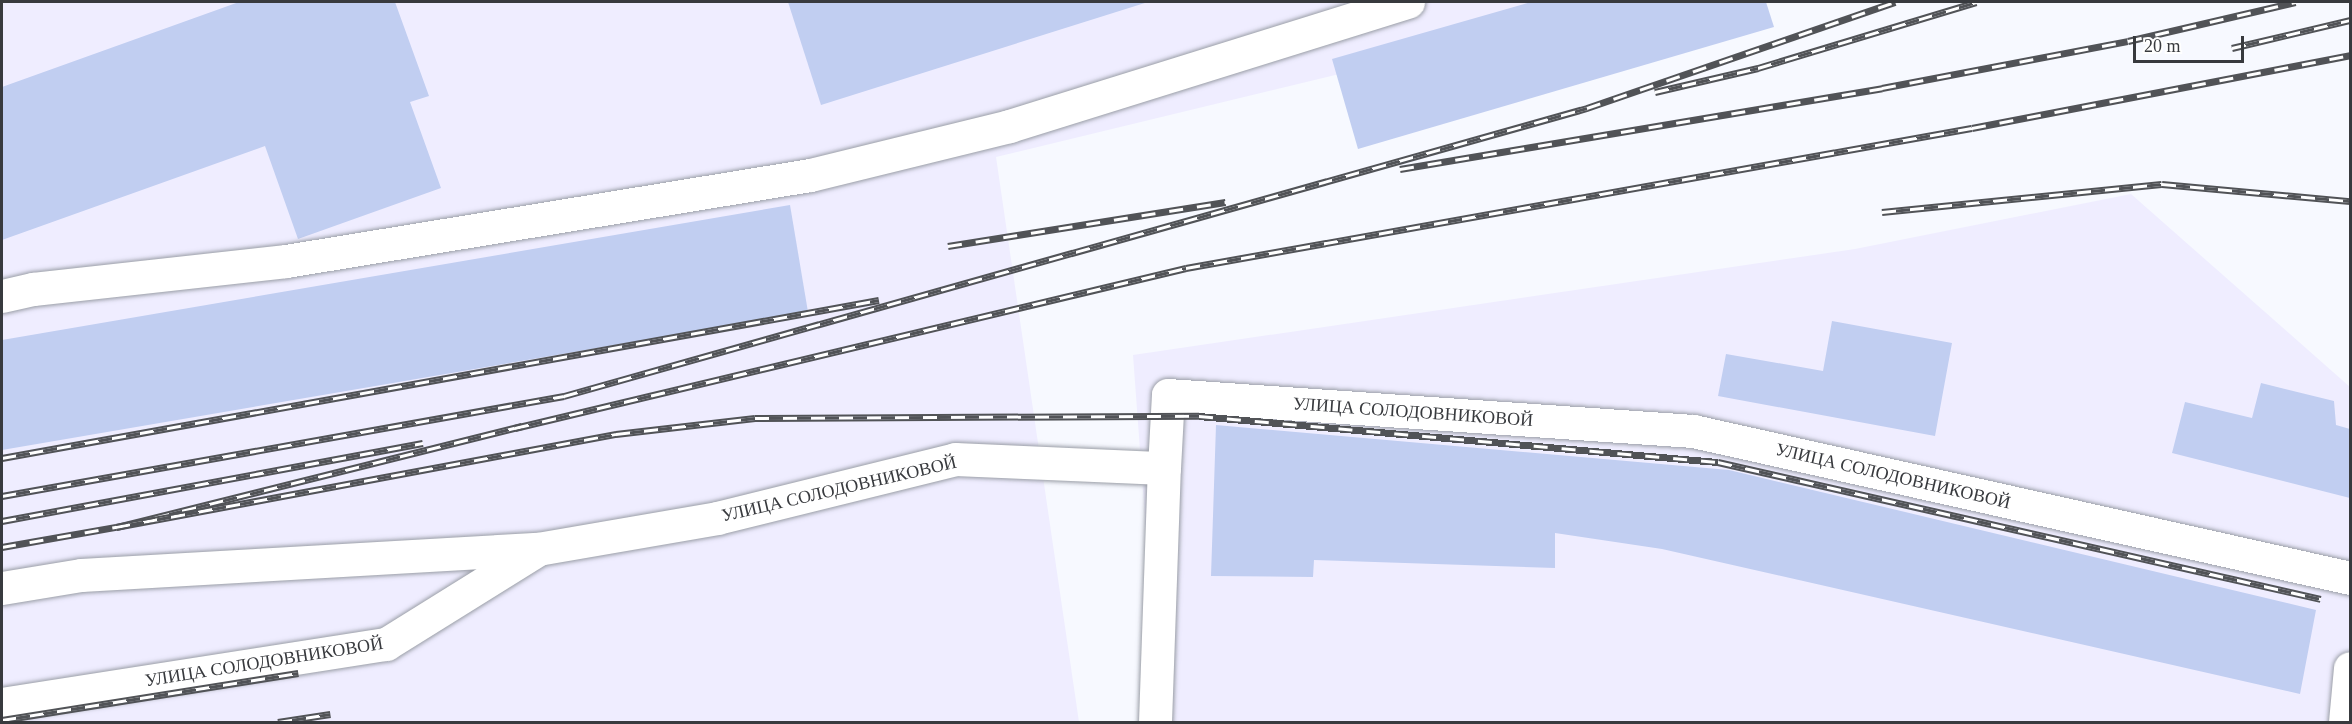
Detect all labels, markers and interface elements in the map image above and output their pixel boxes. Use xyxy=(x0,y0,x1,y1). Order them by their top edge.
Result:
scale bar xyxy=(2136,24,2247,62)
text: 20 m xyxy=(2144,36,2181,56)
street label: УЛИЦА СОЛОДОВНИКОВОЙ xyxy=(1292,393,1534,431)
street label: УЛИЦА СОЛОДОВНИКОВОЙ xyxy=(1773,438,2013,514)
street label: УЛИЦА СОЛОДОВНИКОВОЙ xyxy=(719,451,959,527)
street label: УЛИЦА СОЛОДОВНИКОВОЙ xyxy=(143,633,385,691)

